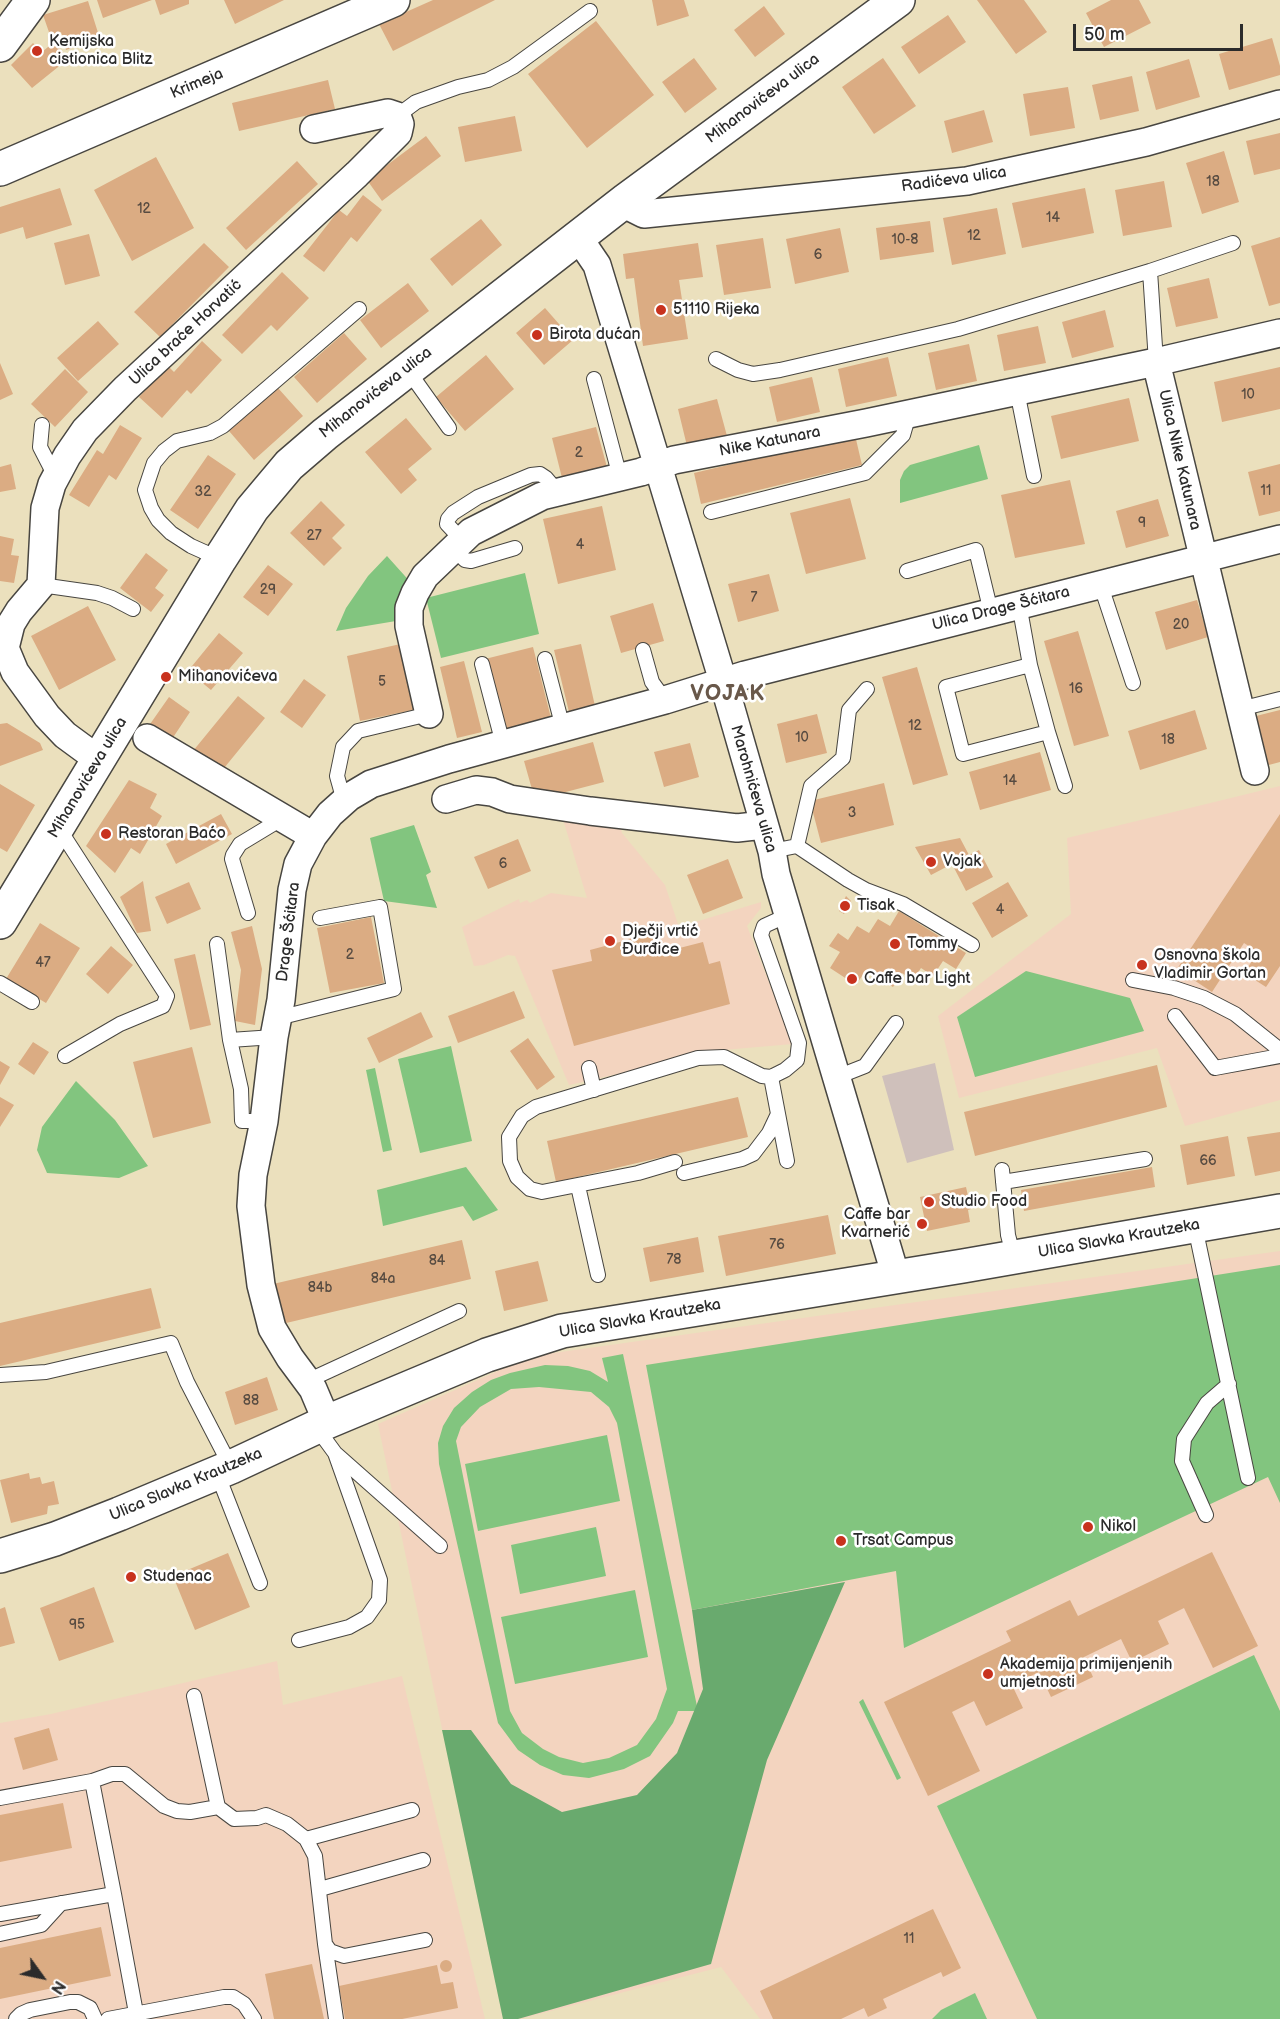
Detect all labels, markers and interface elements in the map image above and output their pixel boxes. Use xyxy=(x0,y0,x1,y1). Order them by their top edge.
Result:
scale bar xyxy=(1076,12,1246,50)
text: 50 m xyxy=(1084,24,1125,45)
place label: Kemijska cistionica Blitz xyxy=(49,32,152,70)
marker: Kemijska cistionica Blitz xyxy=(30,44,44,58)
street label: Mihanovićeva ulica xyxy=(702,50,824,148)
street label: Krimeja xyxy=(168,64,226,104)
street label: Radićeva ulica xyxy=(900,163,1008,197)
house number: 18 xyxy=(1206,174,1220,190)
house number: 12 xyxy=(137,201,151,217)
house number: 14 xyxy=(1046,210,1060,226)
house number: 12 xyxy=(967,228,981,244)
house number: 10-8 xyxy=(892,232,918,248)
house number: 6 xyxy=(814,247,822,263)
street label: Ulica braće Horvatić xyxy=(126,276,246,390)
place label: 51110 Rijeka xyxy=(673,300,760,320)
marker: 51110 Rijeka xyxy=(654,303,668,317)
place label: Birota dućan xyxy=(549,325,641,345)
marker: Birota dućan xyxy=(530,328,544,342)
street label: Mihanovićeva ulica xyxy=(316,343,436,443)
house number: 10 xyxy=(1241,387,1255,403)
street label: Ulica Nike Katunara xyxy=(1153,388,1205,532)
street label: Nike Katunara xyxy=(718,423,822,461)
house number: 2 xyxy=(575,445,583,461)
house number: 11 xyxy=(1261,483,1271,499)
house number: 32 xyxy=(195,484,211,500)
house number: 9 xyxy=(1138,515,1146,531)
house number: 27 xyxy=(306,528,322,544)
house number: 4 xyxy=(576,537,584,553)
house number: 29 xyxy=(260,582,276,598)
street label: Ulica Drage Šćitara xyxy=(930,583,1072,635)
house number: 7 xyxy=(751,590,757,606)
house number: 20 xyxy=(1173,617,1189,633)
place label: Mihanovićeva xyxy=(178,667,277,687)
marker: Mihanovićeva xyxy=(159,670,173,684)
house number: 5 xyxy=(378,674,386,690)
district label: VOJAK xyxy=(690,681,766,707)
house number: 16 xyxy=(1069,681,1083,697)
street label: Mihanovićeva ulica xyxy=(44,714,132,842)
house number: 12 xyxy=(908,718,922,734)
street label: Marohnićeva ulica xyxy=(726,723,780,855)
house number: 10 xyxy=(795,730,809,746)
house number: 18 xyxy=(1161,732,1175,748)
house number: 14 xyxy=(1003,773,1017,789)
house number: 3 xyxy=(848,805,856,821)
place label: Restoran Baćo xyxy=(118,824,226,844)
marker: Restoran Baćo xyxy=(99,827,113,841)
place label: Vojak xyxy=(943,852,981,872)
marker: Vojak xyxy=(924,855,938,869)
house number: 6 xyxy=(499,856,507,872)
street label: Drage Šćitara xyxy=(273,881,305,983)
place label: Tisak xyxy=(857,896,895,916)
marker: Tisak xyxy=(838,899,852,913)
house number: 4 xyxy=(996,902,1004,918)
place label: Dječji vrtić Đurđice xyxy=(622,922,698,960)
marker: Dječji vrtić Đurđice xyxy=(603,934,617,948)
place label: Tommy xyxy=(907,934,958,954)
marker: Tommy xyxy=(888,937,902,951)
place label: Osnovna škola Vladimir Gortan xyxy=(1154,946,1266,984)
house number: 2 xyxy=(346,947,354,963)
house number: 47 xyxy=(35,955,51,971)
marker: Osnovna škola Vladimir Gortan xyxy=(1135,958,1149,972)
place label: Caffe bar Light xyxy=(864,969,970,989)
marker: Caffe bar Light xyxy=(845,972,859,986)
house number: 66 xyxy=(1199,1153,1217,1169)
place label: Studio Food xyxy=(941,1192,1027,1212)
marker: Studio Food xyxy=(922,1195,936,1209)
place label: Caffe bar Kvarnerić xyxy=(841,1205,910,1243)
street label: Ulica Slavka Krautzeka xyxy=(1037,1215,1201,1263)
marker: Caffe bar Kvarnerić xyxy=(915,1217,929,1231)
house number: 76 xyxy=(769,1237,785,1253)
house number: 78 xyxy=(666,1252,682,1268)
house number: 84 xyxy=(429,1253,445,1269)
house number: 84a xyxy=(371,1271,395,1287)
house number: 84b xyxy=(308,1280,332,1296)
street label: Ulica Slavka Krautzeka xyxy=(558,1295,722,1343)
house number: 88 xyxy=(243,1393,259,1409)
street label: Ulica Slavka Krautzeka xyxy=(107,1444,265,1526)
place label: Nikol xyxy=(1100,1517,1136,1537)
marker: Nikol xyxy=(1081,1520,1095,1534)
place label: Trsat Campus xyxy=(853,1531,953,1551)
marker: Trsat Campus xyxy=(834,1534,848,1548)
place label: Studenac xyxy=(143,1567,212,1587)
marker: Studenac xyxy=(124,1570,138,1584)
house number: 95 xyxy=(69,1617,85,1633)
place label: Akademija primijenjenih umjetnosti xyxy=(1000,1655,1172,1693)
marker: Akademija primijenjenih umjetnosti xyxy=(981,1667,995,1681)
house number: 11 xyxy=(904,1931,914,1947)
north arrow xyxy=(12,1947,72,2007)
text: N xyxy=(46,1977,69,1997)

